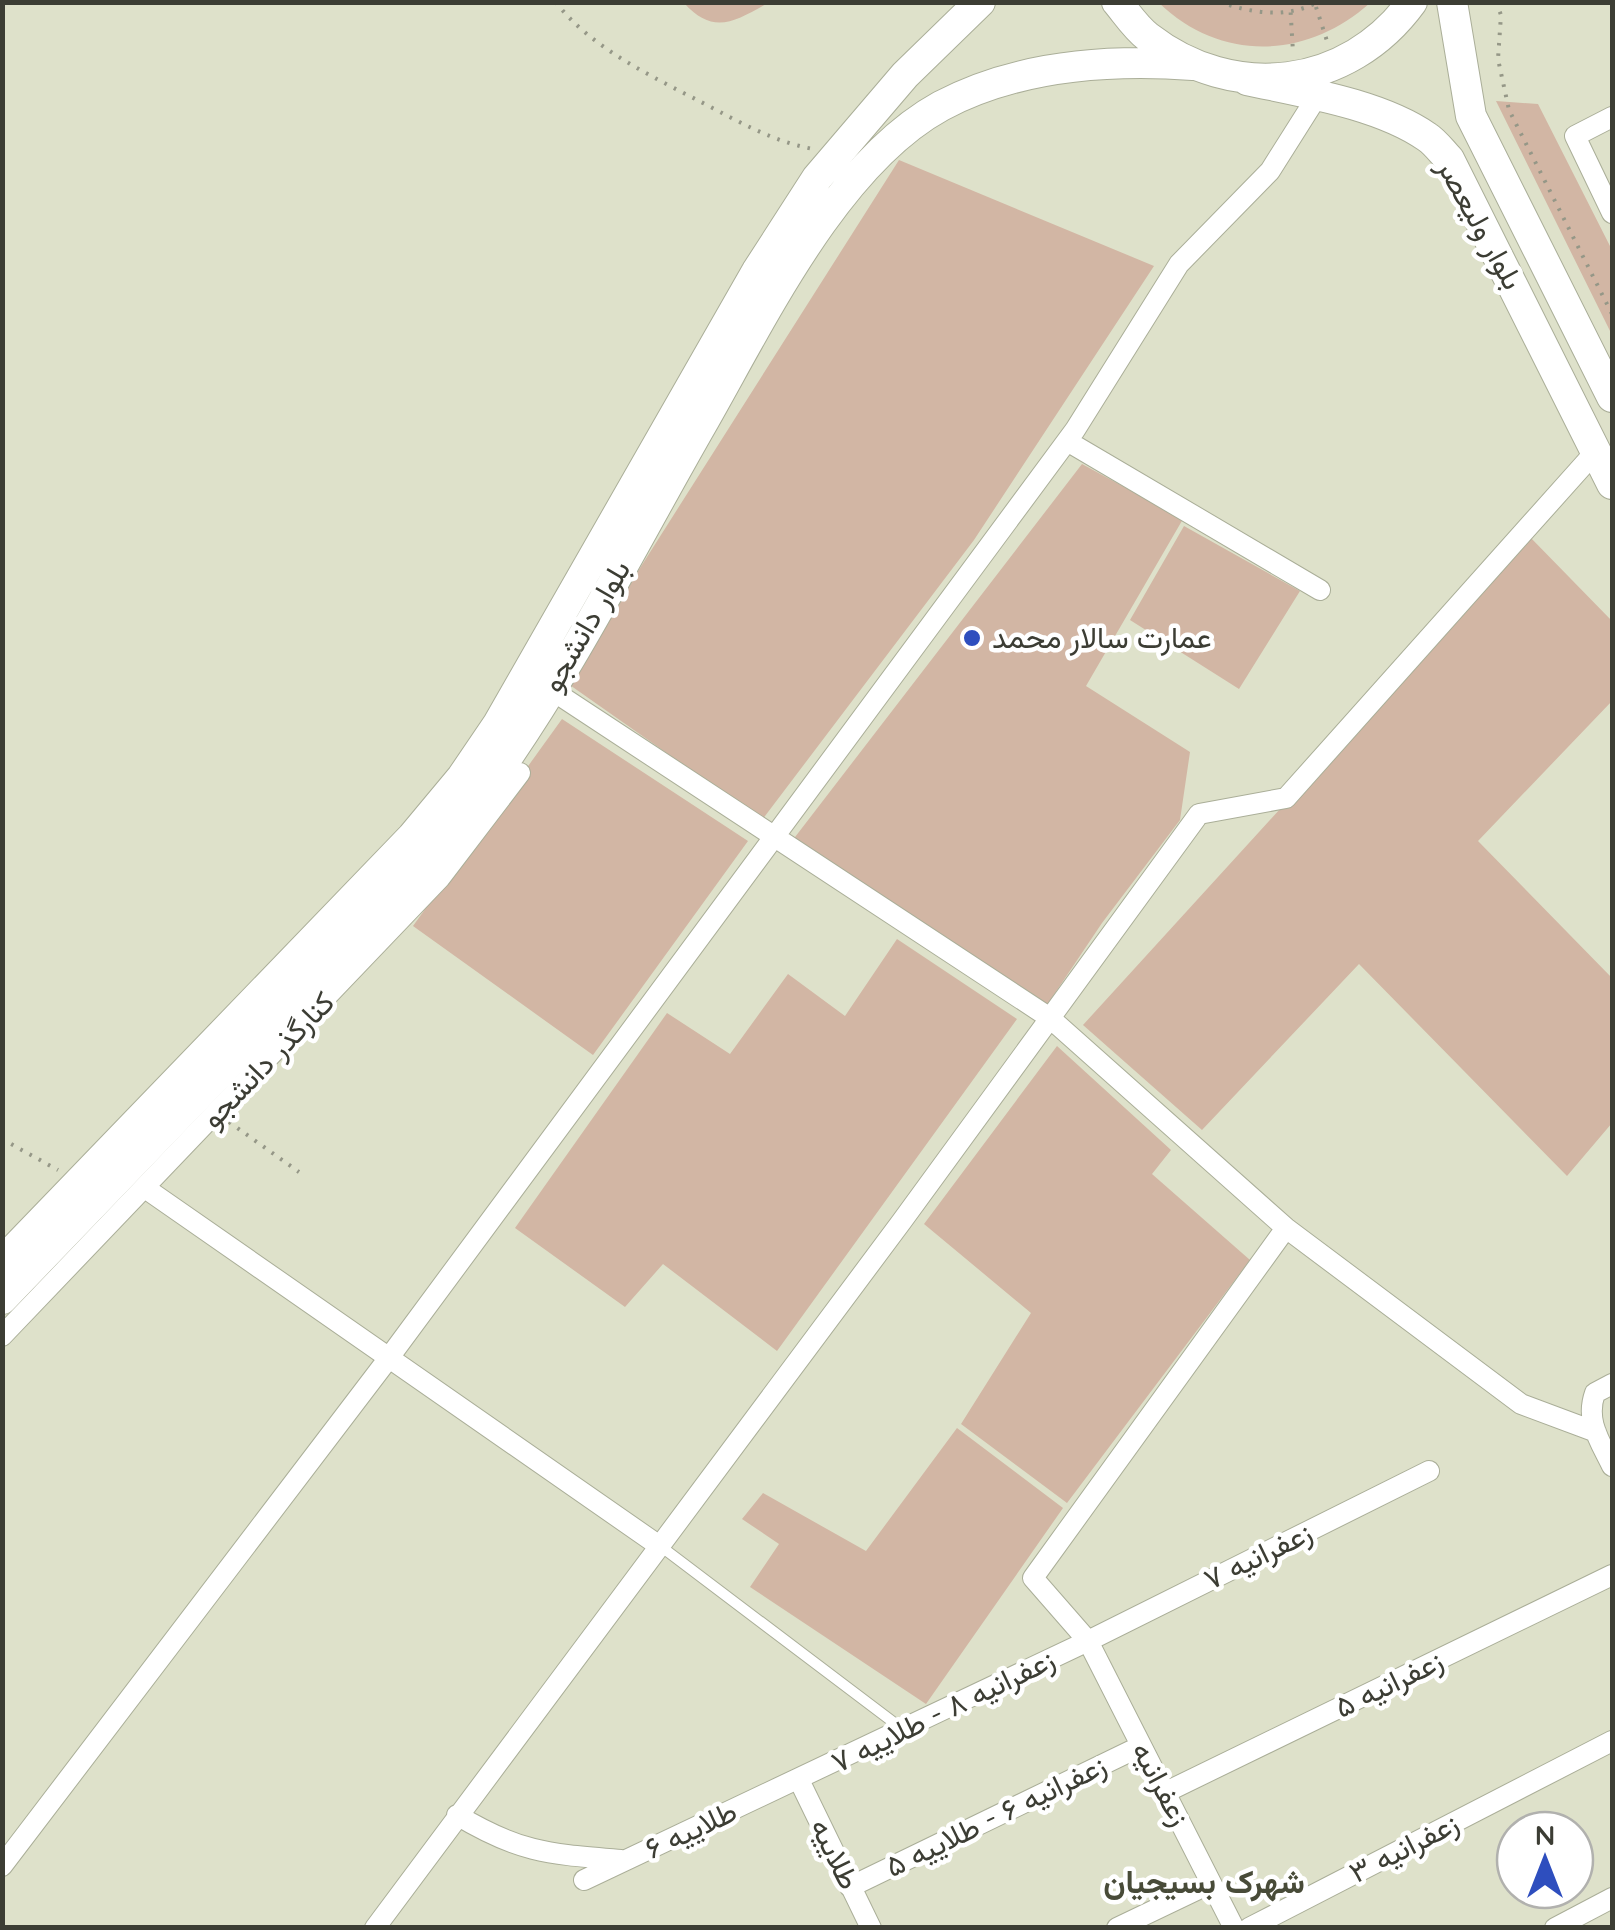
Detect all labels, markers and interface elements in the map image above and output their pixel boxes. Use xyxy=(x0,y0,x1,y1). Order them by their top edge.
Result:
street label: بلوار ولیعصر xyxy=(1429,150,1533,296)
street label: بلوار دانشجو xyxy=(532,553,638,698)
place label: عمارت سالار محمد xyxy=(992,618,1212,656)
marker: عمارت سالار محمد xyxy=(961,627,983,649)
street label: کنارگذر دانشجو xyxy=(193,983,342,1136)
street label: زعفرانیه ۷ xyxy=(1197,1513,1318,1598)
street label: زعفرانیه ۸ - طلاییه ۷ xyxy=(824,1639,1061,1781)
street label: زعفرانیه ۵ xyxy=(1328,1641,1449,1726)
street label: زعفرانیه xyxy=(1124,1735,1200,1832)
street label: زعفرانیه ۶ - طلاییه ۵ xyxy=(879,1745,1112,1885)
street label: طلاییه ۶ xyxy=(638,1791,743,1867)
street label: زعفرانیه ۳ xyxy=(1342,1803,1465,1891)
north arrow xyxy=(1495,1810,1595,1910)
street label: طلاییه xyxy=(803,1812,869,1895)
text: N xyxy=(1535,1817,1555,1852)
district label: شهرک بسیجیان xyxy=(1103,1861,1305,1902)

